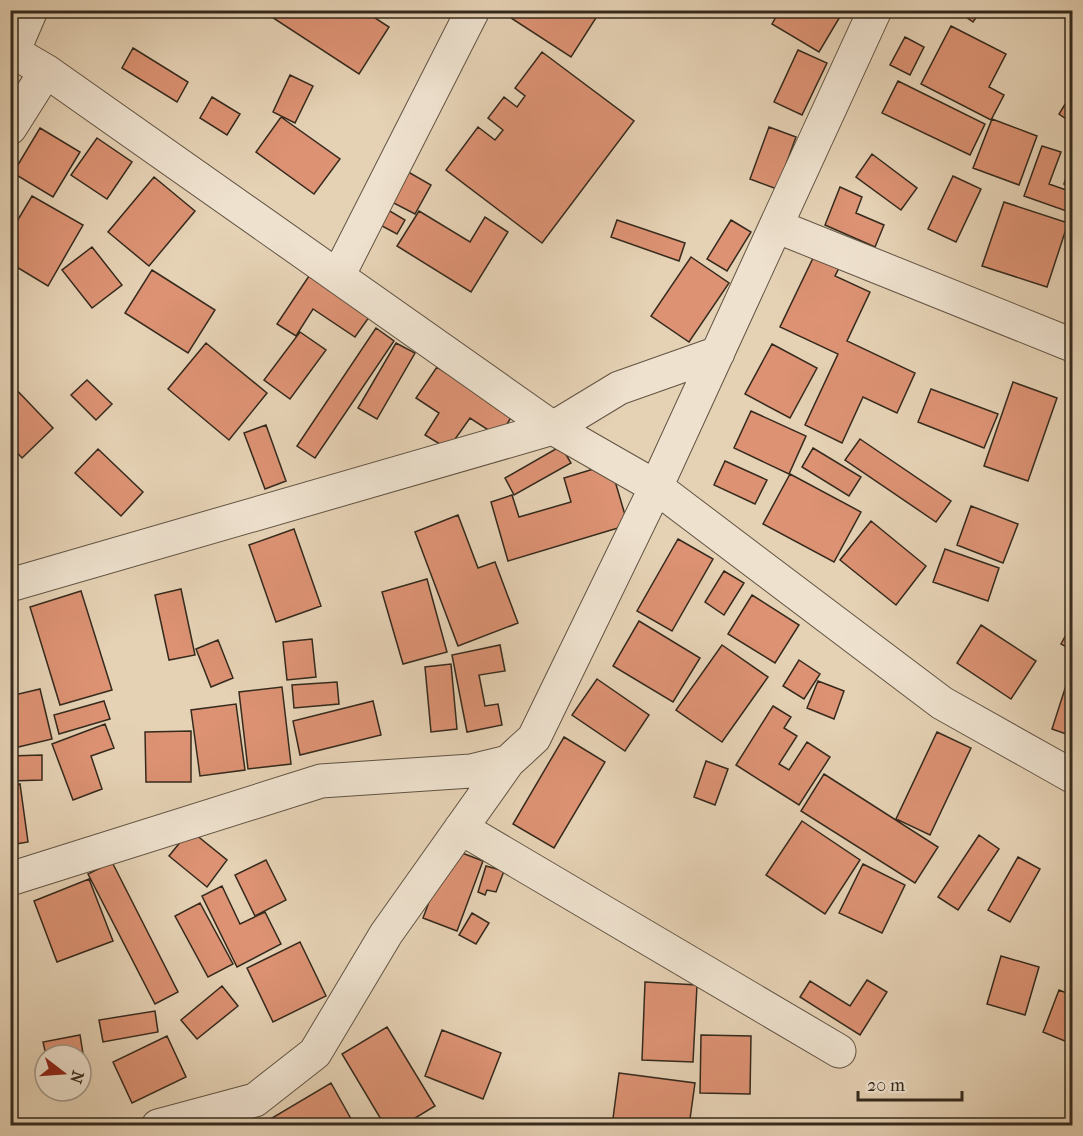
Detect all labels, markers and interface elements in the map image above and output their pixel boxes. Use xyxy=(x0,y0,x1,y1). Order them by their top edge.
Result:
north arrow xyxy=(33,1043,93,1103)
scale bar xyxy=(858,1064,962,1102)
text: N xyxy=(66,1069,88,1087)
text: 20 m xyxy=(867,1075,905,1096)

